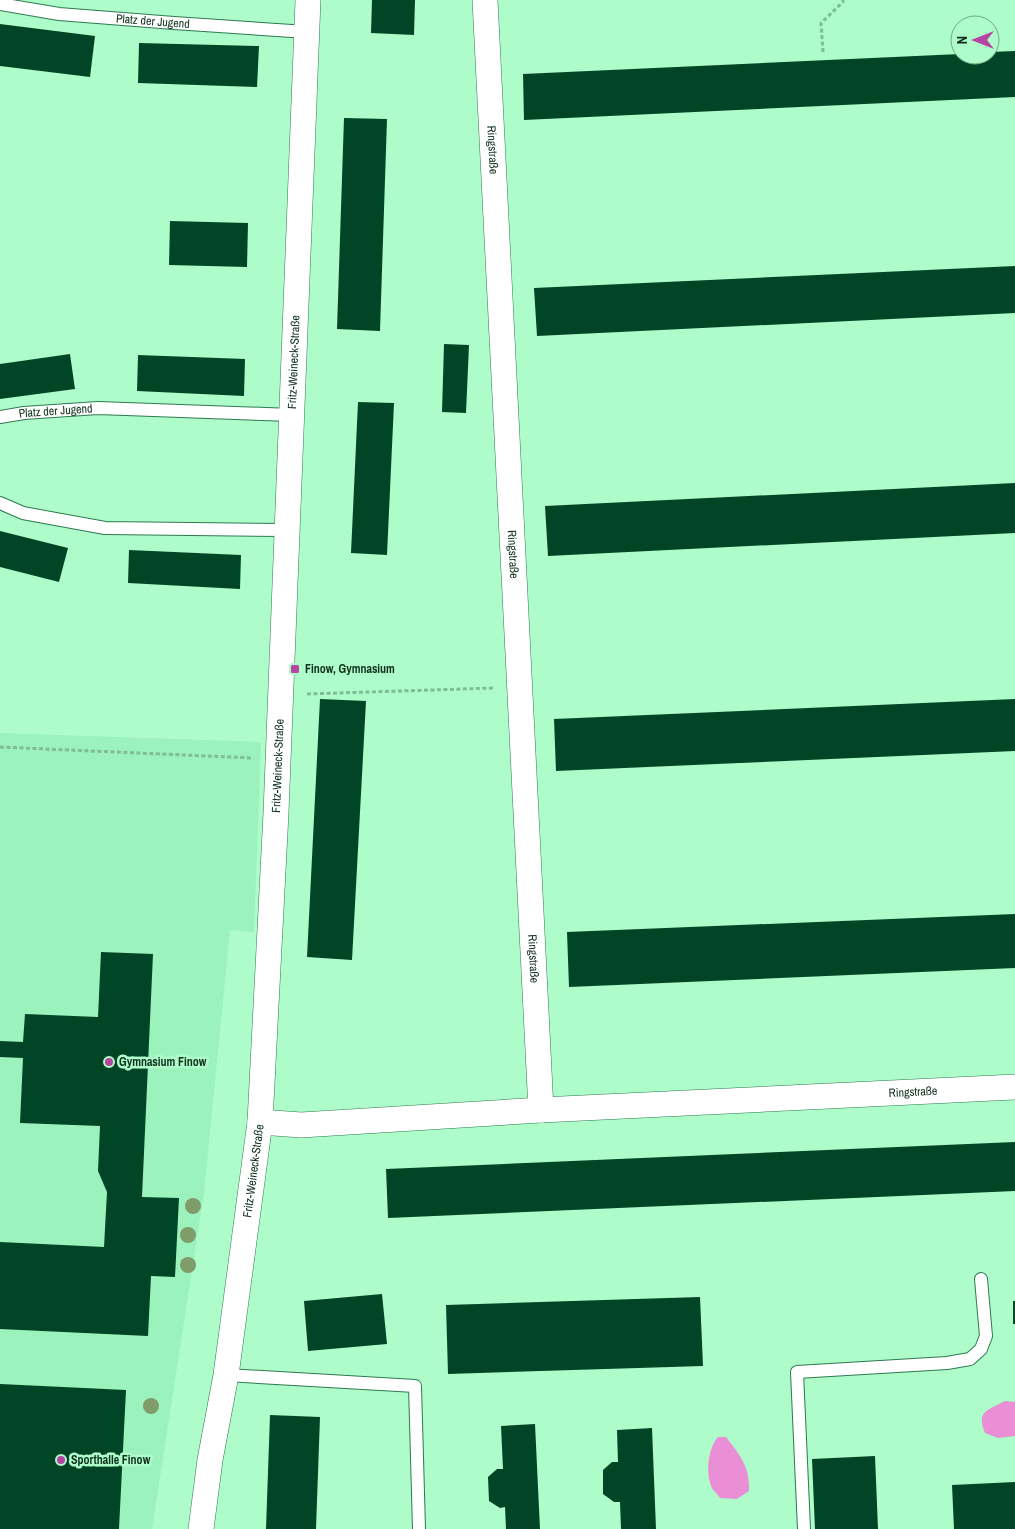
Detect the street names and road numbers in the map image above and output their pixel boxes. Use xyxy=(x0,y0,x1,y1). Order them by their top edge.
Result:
street label: Platz der Jugend xyxy=(115,10,190,32)
street label: Ringstraße xyxy=(483,125,502,175)
street label: Fritz-Weineck-Straße xyxy=(284,315,304,409)
street label: Platz der Jugend xyxy=(17,400,93,422)
street label: Ringstraße xyxy=(504,530,522,579)
street label: Fritz-Weineck-Straße xyxy=(268,719,288,813)
street label: Ringstraße xyxy=(524,934,543,984)
street label: Ringstraße xyxy=(888,1083,938,1101)
street label: Fritz-Weineck-Straße xyxy=(239,1123,268,1219)

